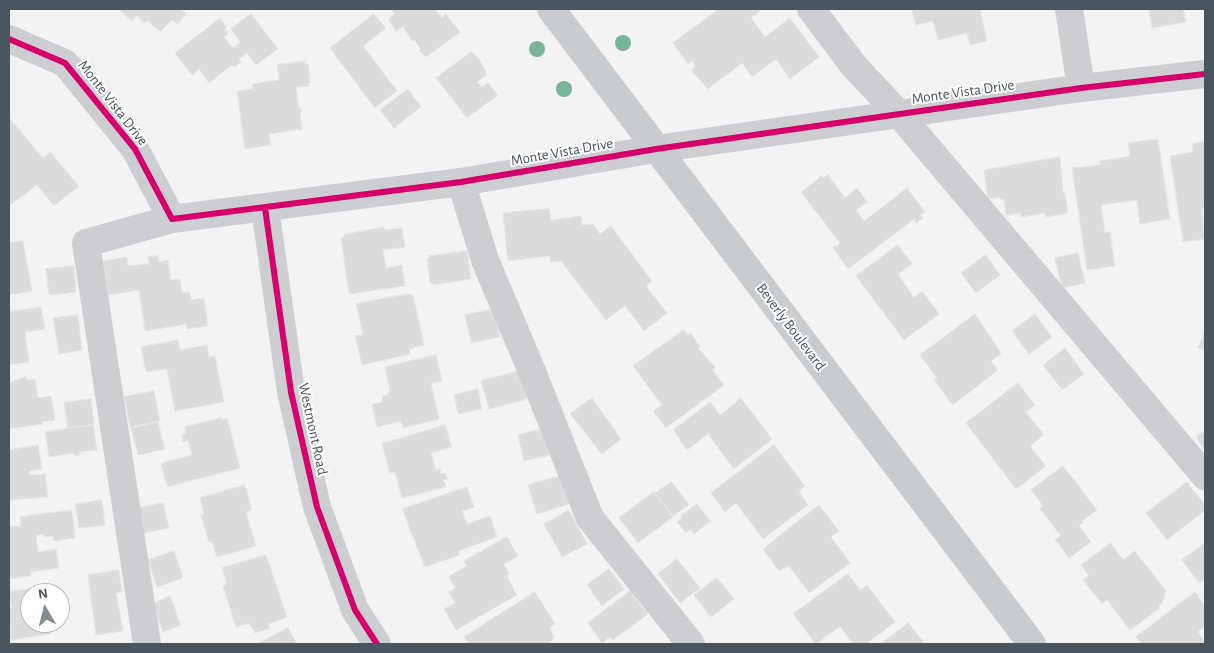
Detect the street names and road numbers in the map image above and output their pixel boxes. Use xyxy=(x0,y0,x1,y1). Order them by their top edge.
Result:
street label: Monte Vista Drive xyxy=(74,57,152,149)
street label: Monte Vista Drive xyxy=(911,76,1015,108)
street label: Monte Vista Drive xyxy=(509,134,615,170)
street label: Beverly Boulevard xyxy=(752,280,830,374)
street label: Westmont Road xyxy=(294,381,332,477)

